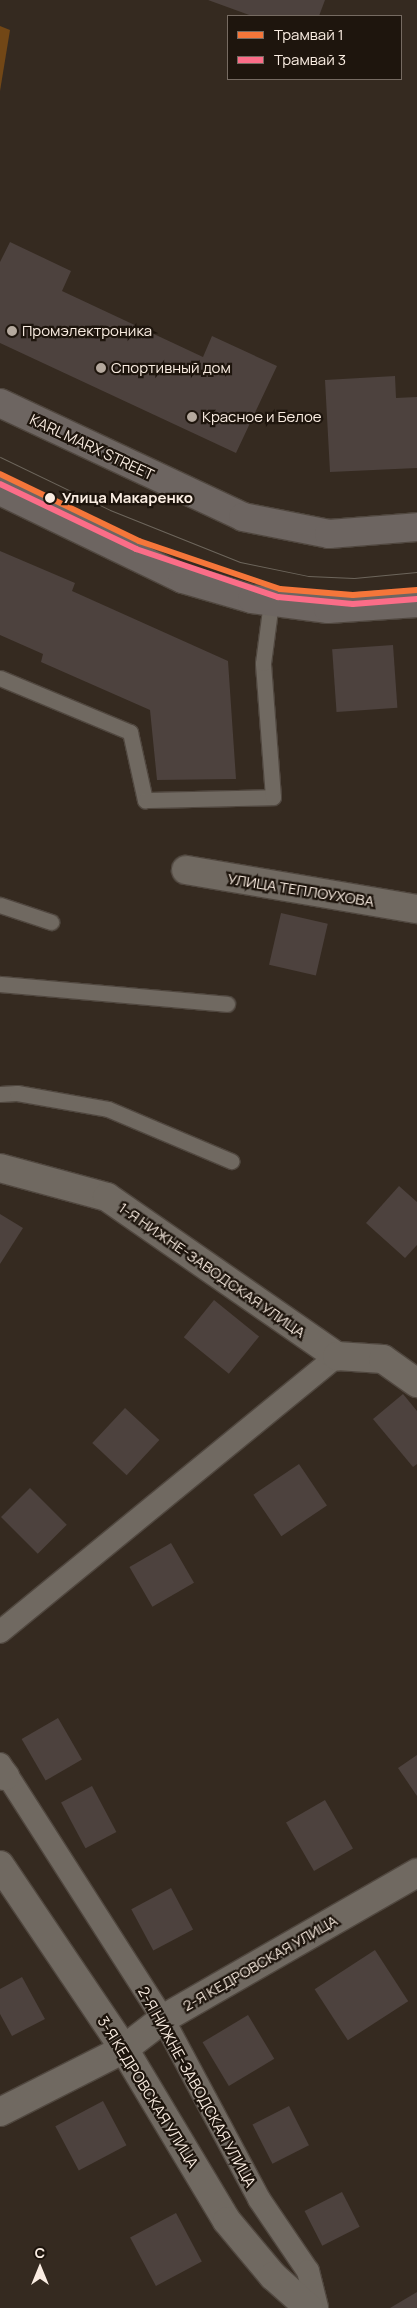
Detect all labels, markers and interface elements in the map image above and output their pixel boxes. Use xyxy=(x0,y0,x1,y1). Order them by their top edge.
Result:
legend xyxy=(227,15,402,80)
text: Трамвай 1 xyxy=(274,24,344,45)
text: Трамвай 3 xyxy=(274,49,346,70)
place label: Промэлектроника xyxy=(22,322,152,340)
marker: Промэлектроника xyxy=(6,325,18,337)
place label: Спортивный дом xyxy=(111,359,231,377)
marker: Спортивный дом xyxy=(95,362,107,374)
place label: Красное и Белое xyxy=(202,408,322,426)
street label: KARL MARX STREET xyxy=(27,410,157,484)
marker: Красное и Белое xyxy=(186,411,198,423)
marker: Улица Макаренко xyxy=(41,489,59,507)
place label: Улица Макаренко xyxy=(62,489,193,507)
street label: УЛИЦА ТЕПЛОУХОВА xyxy=(227,870,375,910)
street label: 1-Я НИЖНЕ-ЗАВОДСКАЯ УЛИЦА xyxy=(115,1198,309,1342)
street label: 2-Я КЕДРОВСКАЯ УЛИЦА xyxy=(179,1911,341,2015)
street label: 2-Я НИЖНЕ-ЗАВОДСКАЯ УЛИЦА xyxy=(134,1984,260,2190)
street label: 3-Я КЕДРОВСКАЯ УЛИЦА xyxy=(94,2013,202,2171)
north arrow xyxy=(15,2243,65,2293)
text: С xyxy=(35,2243,45,2262)

